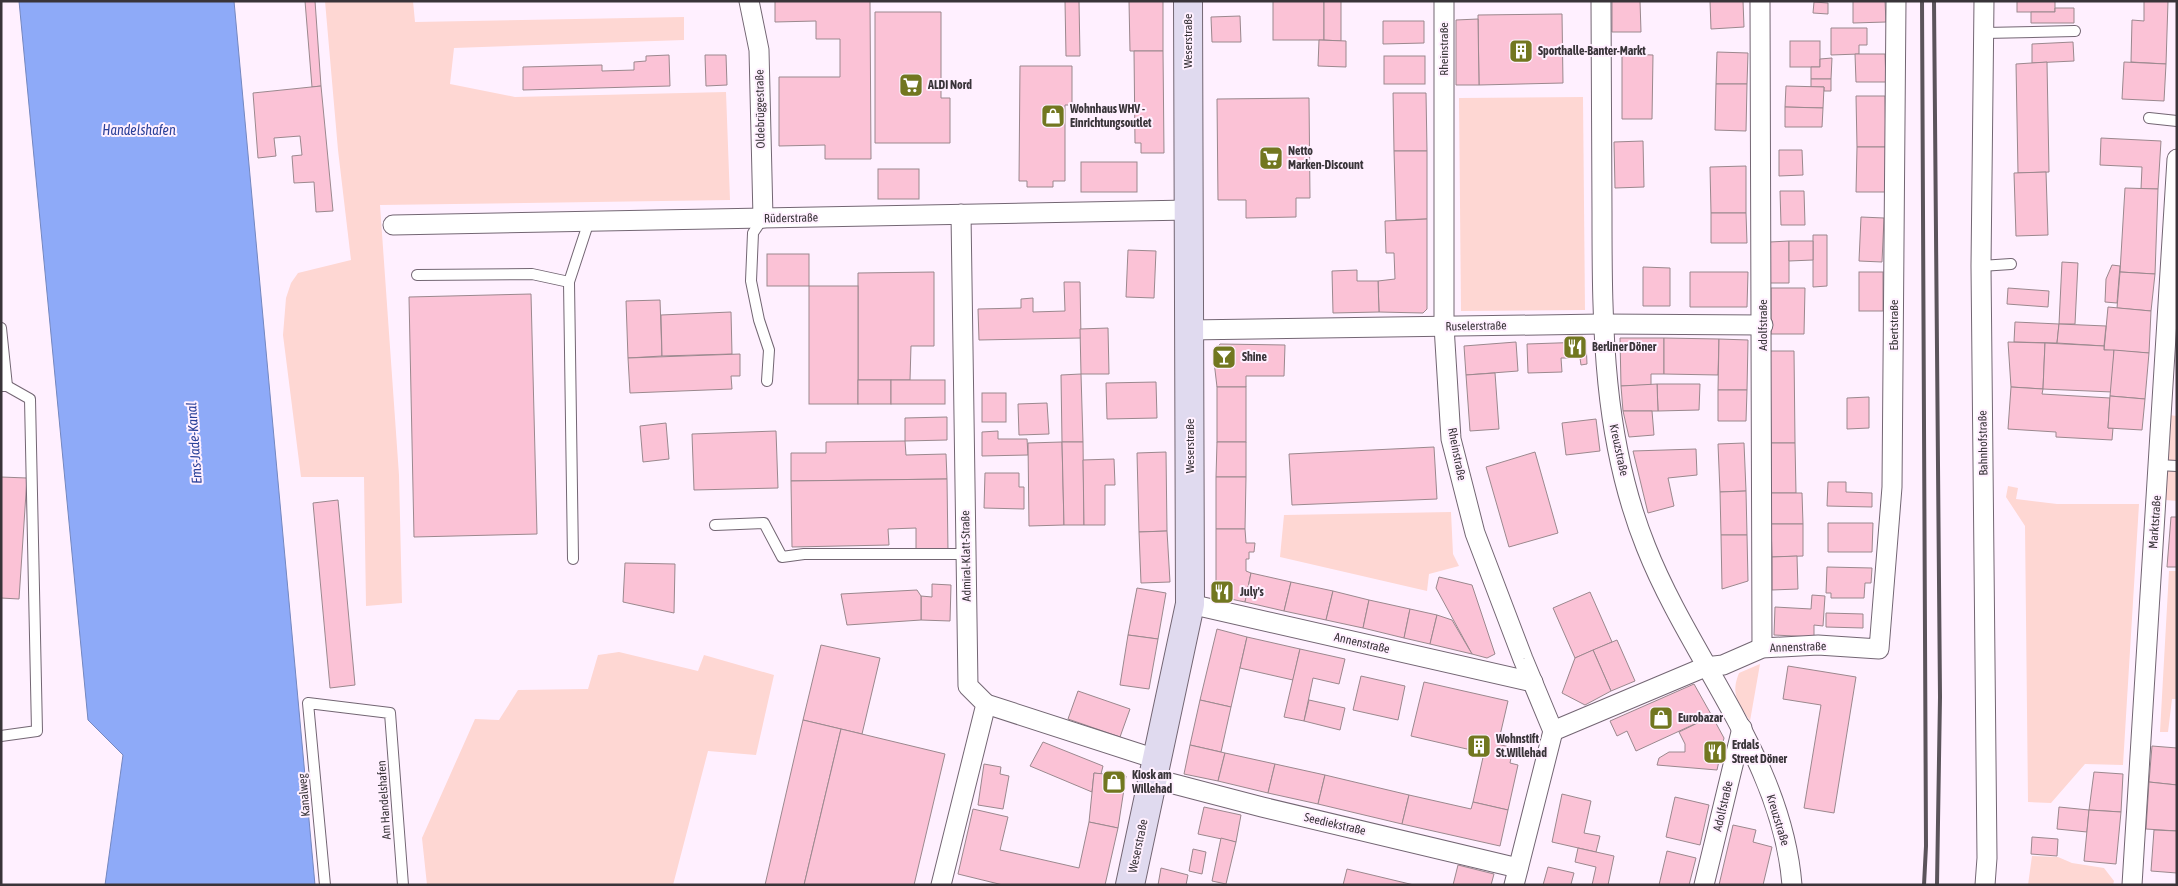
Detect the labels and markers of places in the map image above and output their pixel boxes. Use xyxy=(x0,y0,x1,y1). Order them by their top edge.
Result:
building icon: Sporthalle-Banter-Markt xyxy=(1508,38,1534,64)
place label: Sporthalle-Banter-Markt xyxy=(1538,44,1646,58)
supermarket icon: ALDI Nord xyxy=(898,72,924,98)
place label: ALDI Nord xyxy=(927,78,972,92)
place label: Wohnhaus WHV - Einrichtungsoutlet xyxy=(1069,102,1152,130)
shop icon: Wohnhaus WHV - Einrichtungsoutlet xyxy=(1040,103,1066,129)
place label: Netto Marken-Discount xyxy=(1288,144,1364,172)
supermarket icon: Netto Marken-Discount xyxy=(1258,145,1284,171)
restaurant icon: Berliner Döner xyxy=(1562,334,1588,360)
place label: Berliner Döner xyxy=(1592,340,1657,354)
bar icon: Shine xyxy=(1211,344,1237,370)
place label: Shine xyxy=(1242,350,1267,364)
restaurant icon: July's xyxy=(1209,579,1235,605)
place label: July's xyxy=(1239,585,1265,599)
shop icon: Eurobazar xyxy=(1648,705,1674,731)
place label: Eurobazar xyxy=(1678,711,1723,725)
place label: Wohnstift St.Willehad xyxy=(1495,732,1547,760)
building icon: Wohnstift St.Willehad xyxy=(1466,733,1492,759)
place label: Erdals Street Döner xyxy=(1732,738,1788,766)
restaurant icon: Erdals Street Döner xyxy=(1702,739,1728,765)
place label: Kiosk am Willehad xyxy=(1131,768,1173,796)
shop icon: Kiosk am Willehad xyxy=(1101,769,1127,795)

